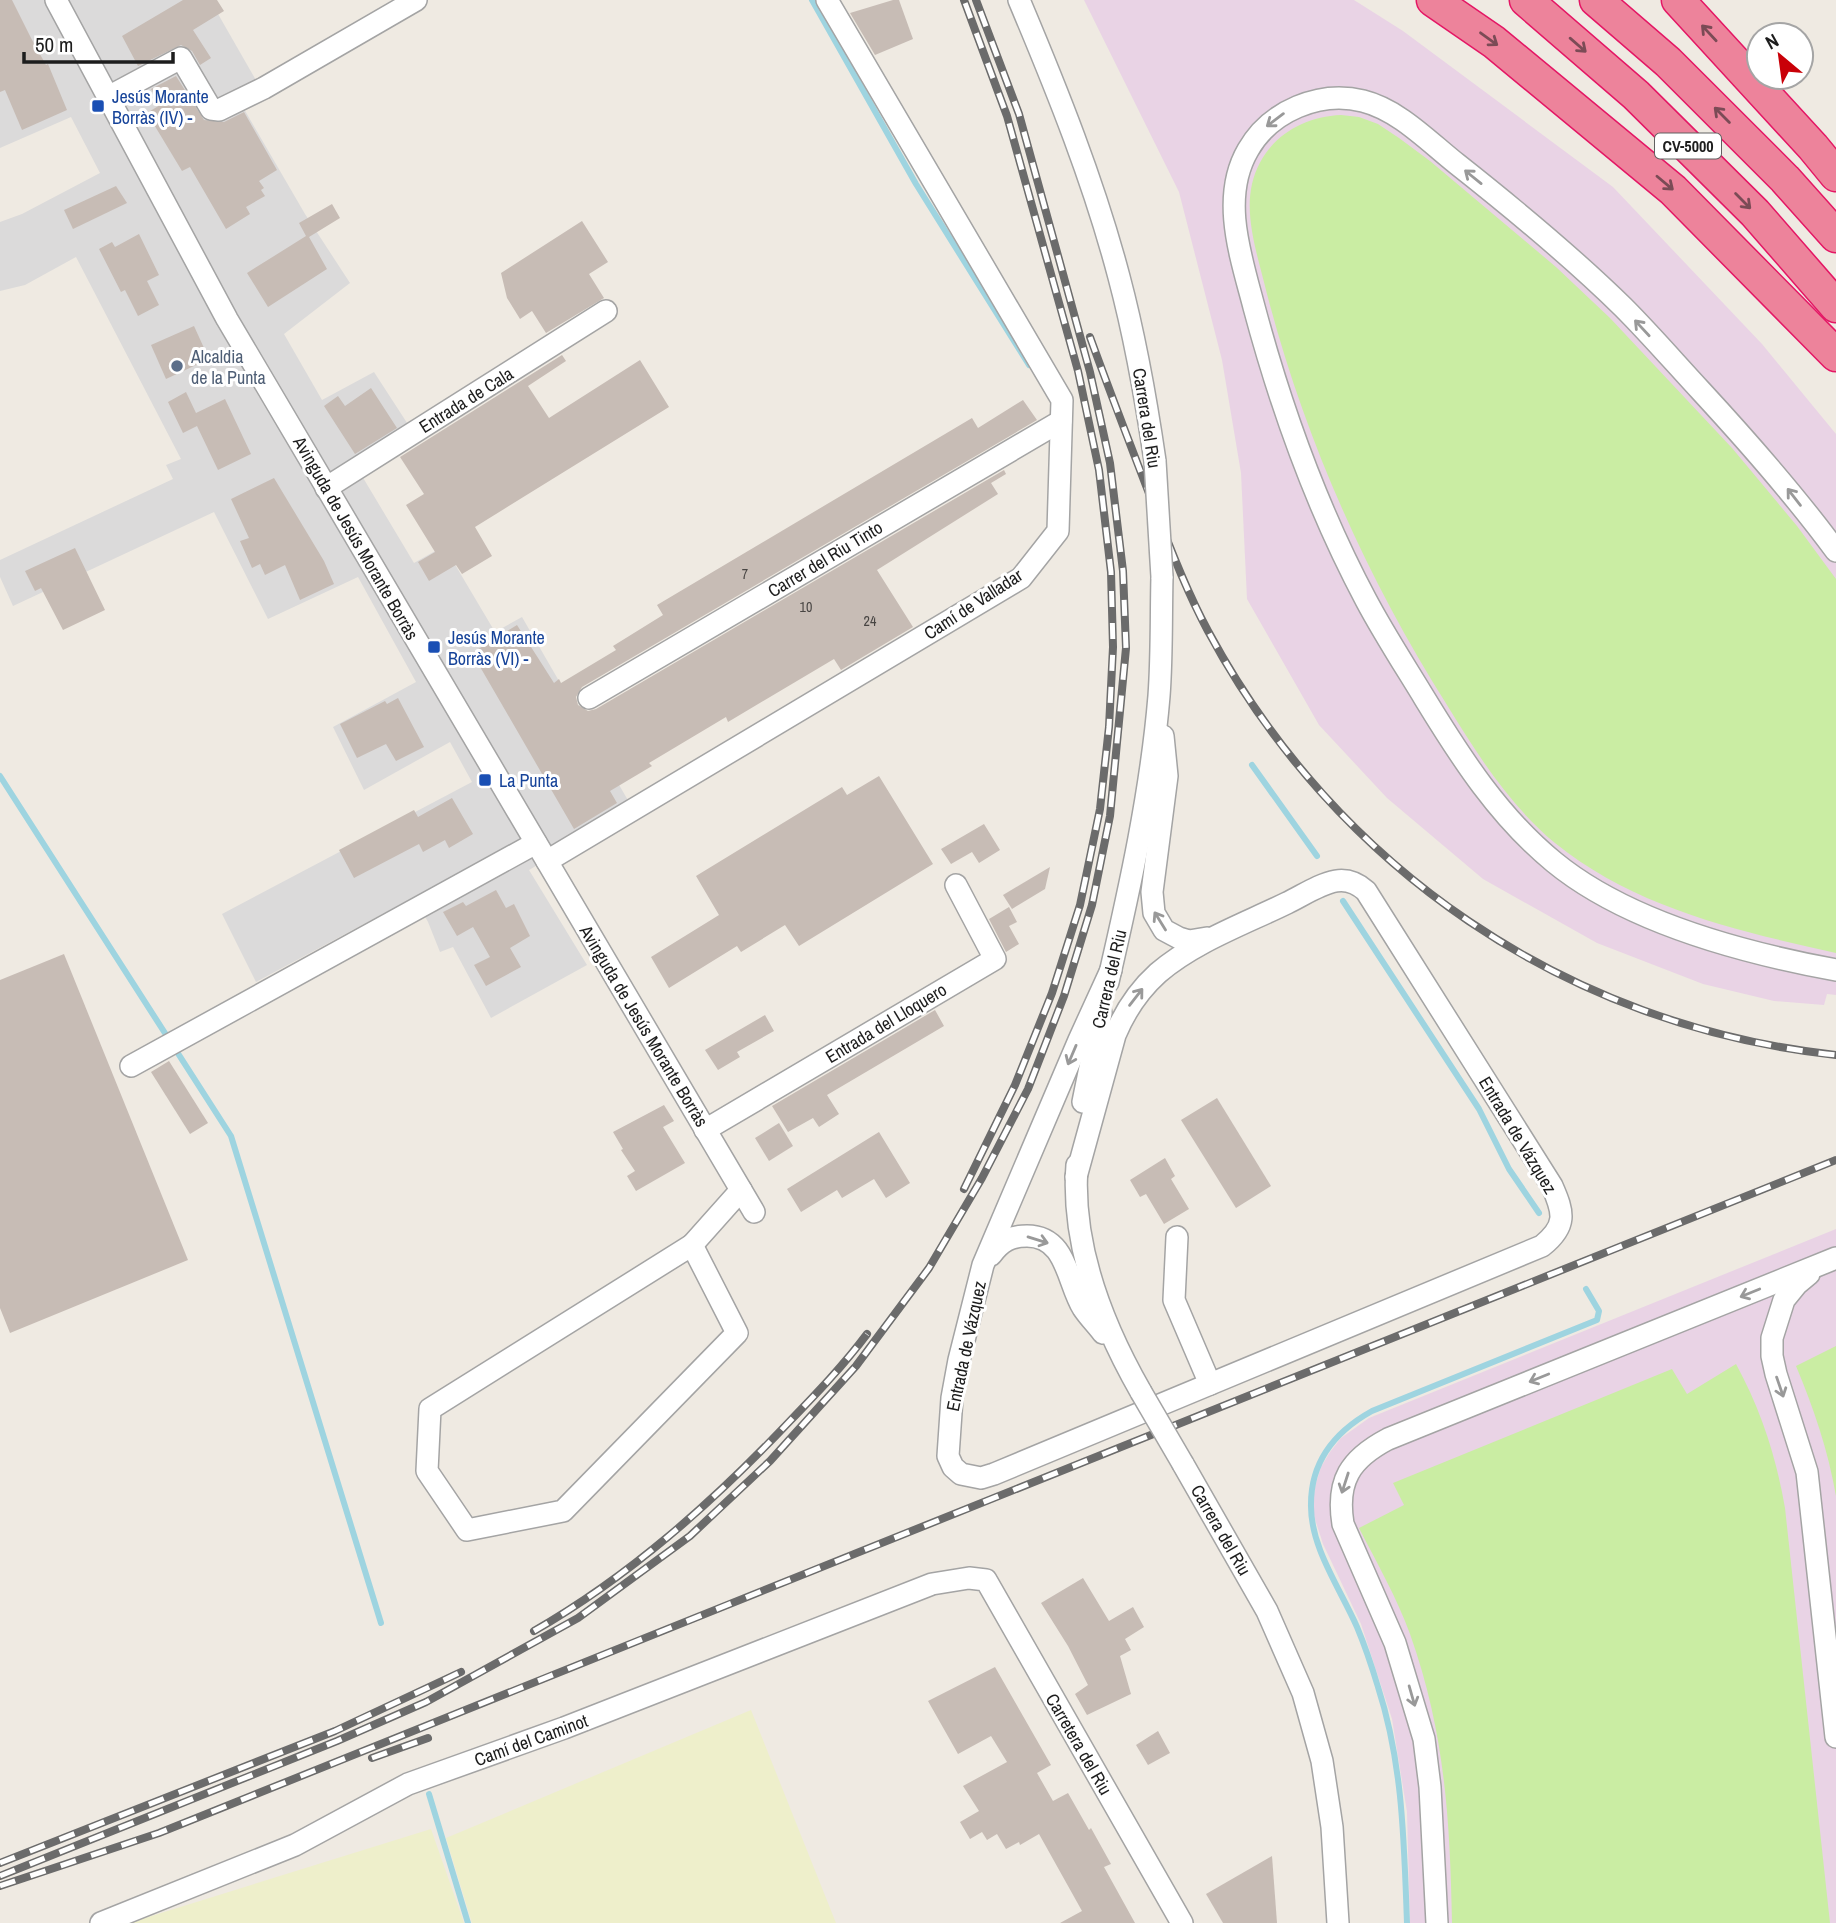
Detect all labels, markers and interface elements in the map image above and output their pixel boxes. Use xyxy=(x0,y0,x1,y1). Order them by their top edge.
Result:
scale bar xyxy=(24,21,173,65)
north arrow xyxy=(1745,21,1815,91)
one-way arrow xyxy=(1700,25,1717,42)
text: N xyxy=(1761,27,1783,55)
text: 50 m xyxy=(35,30,73,59)
one-way arrow xyxy=(1479,32,1498,46)
one-way arrow xyxy=(1568,37,1586,53)
place label: Jesús Morante Borràs (IV) - xyxy=(112,84,209,130)
marker: Jesús Morante Borràs (IV) - xyxy=(90,98,106,114)
one-way arrow xyxy=(1713,107,1730,124)
one-way arrow xyxy=(1266,113,1285,128)
road number: CV-5000 xyxy=(1655,134,1721,158)
one-way arrow xyxy=(1464,169,1482,184)
one-way arrow xyxy=(1656,175,1674,191)
one-way arrow xyxy=(1734,192,1751,209)
one-way arrow xyxy=(1634,320,1651,337)
place label: Alcaldia de la Punta xyxy=(190,344,266,390)
marker: Alcaldia de la Punta xyxy=(169,358,185,374)
street label: Entrada de Cala xyxy=(414,361,518,439)
street label: Carrera del Riu xyxy=(1127,366,1167,470)
street label: Avinguda de Jesús Morante Borràs xyxy=(287,431,425,644)
one-way arrow xyxy=(1787,488,1802,507)
street label: Carrer del Riu Tinto xyxy=(763,515,887,603)
street label: Camí de Valladar xyxy=(919,563,1027,645)
house number: 7 xyxy=(742,565,748,583)
house number: 10 xyxy=(800,598,812,616)
house number: 24 xyxy=(864,612,877,630)
place label: Jesús Morante Borràs (VI) - xyxy=(448,625,545,671)
marker: Jesús Morante Borràs (VI) - xyxy=(426,639,442,655)
place label: La Punta xyxy=(499,768,558,793)
marker: La Punta xyxy=(477,772,493,788)
one-way arrow xyxy=(1153,912,1168,931)
street label: Avinguda de Jesús Morante Borràs xyxy=(573,920,714,1131)
street label: Carrera del Riu xyxy=(1085,927,1133,1031)
street label: Entrada del Lloquero xyxy=(821,977,951,1069)
one-way arrow xyxy=(1129,988,1143,1007)
one-way arrow xyxy=(1065,1043,1078,1065)
street label: Entrada de Vázquez xyxy=(1473,1072,1563,1198)
one-way arrow xyxy=(1027,1234,1049,1247)
street label: Entrada de Vázquez xyxy=(940,1279,992,1413)
one-way arrow xyxy=(1740,1287,1761,1300)
one-way arrow xyxy=(1529,1372,1550,1385)
one-way arrow xyxy=(1775,1375,1787,1397)
one-way arrow xyxy=(1338,1472,1350,1494)
street label: Carrera del Riu xyxy=(1185,1480,1257,1580)
one-way arrow xyxy=(1406,1684,1419,1707)
street label: Carretera del Riu xyxy=(1040,1689,1118,1799)
street label: Camí del Caminot xyxy=(471,1708,591,1772)

